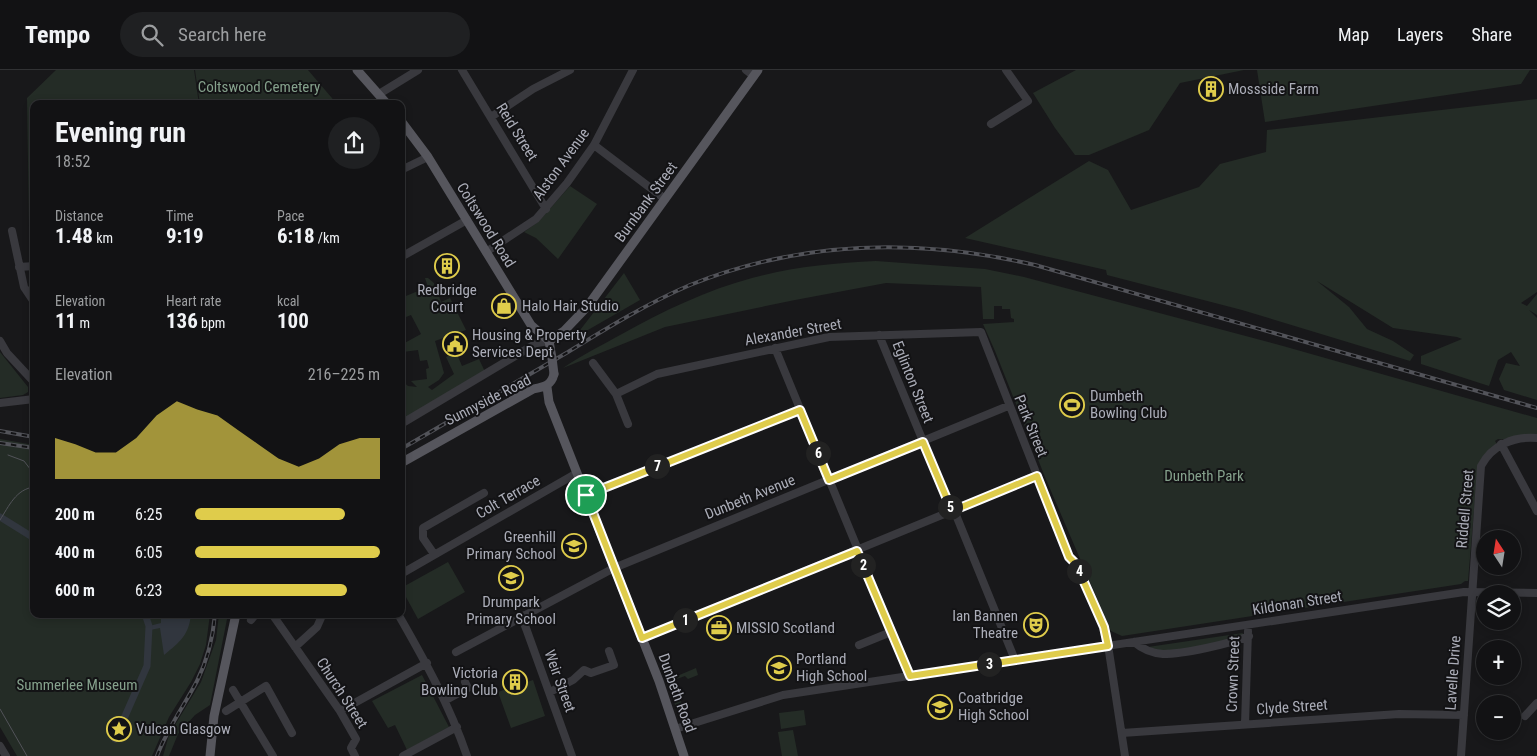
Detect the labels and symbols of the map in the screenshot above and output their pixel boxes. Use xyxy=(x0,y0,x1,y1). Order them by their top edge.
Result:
building icon: Mossside Farm xyxy=(1198,76,1224,102)
park label: Coltswood Cemetery xyxy=(198,78,320,96)
place label: Mossside Farm xyxy=(1228,80,1319,98)
street label: Reid Street xyxy=(492,100,542,164)
street label: Alston Avenue xyxy=(529,124,593,204)
street label: Burnbank Street xyxy=(611,158,681,246)
street label: Coltswood Road xyxy=(453,179,519,271)
building icon: Redbridge Court xyxy=(434,253,460,279)
place label: Redbridge Court xyxy=(417,281,477,316)
shop icon: Halo Hair Studio xyxy=(491,293,517,319)
place label: Halo Hair Studio xyxy=(522,297,619,315)
street label: Alexander Street xyxy=(743,315,843,349)
place label: Housing & Property Services Dept xyxy=(472,326,586,361)
public building icon: Housing & Property Services Dept xyxy=(442,331,468,357)
street label: Eglinton Street xyxy=(888,339,938,425)
street label: Sunnyside Road xyxy=(442,371,534,429)
place label: Dumbeth Bowling Club xyxy=(1090,387,1167,422)
street label: Park Street xyxy=(1010,392,1052,460)
sports icon: Dumbeth Bowling Club xyxy=(1059,392,1085,418)
pin: 6 xyxy=(806,440,830,466)
pin: 7 xyxy=(644,454,670,478)
park label: Dunbeth Park xyxy=(1164,467,1244,485)
street label: Riddell Street xyxy=(1453,469,1477,549)
street label: Colt Terrace xyxy=(473,471,543,523)
street label: Dunbeth Avenue xyxy=(702,471,798,523)
pin xyxy=(565,474,607,516)
pin: 5 xyxy=(938,494,962,520)
place label: Greenhill Primary School xyxy=(466,528,556,563)
north arrow xyxy=(1476,530,1521,575)
school or university icon: Greenhill Primary School xyxy=(561,533,587,559)
pin: 2 xyxy=(850,552,876,578)
pin: 4 xyxy=(1066,558,1092,584)
school or university icon: Drumpark Primary School xyxy=(498,565,524,591)
street label: Kildonan Street xyxy=(1251,587,1343,619)
place label: Drumpark Primary School xyxy=(466,593,556,628)
place label: Ian Bannen Theatre xyxy=(952,607,1018,642)
pin: 1 xyxy=(672,608,698,632)
theatre icon: Ian Bannen Theatre xyxy=(1023,612,1049,638)
office icon: MISSIO Scotland xyxy=(706,615,732,641)
place label: MISSIO Scotland xyxy=(736,619,835,637)
street label: Lavelle Drive xyxy=(1441,635,1465,711)
street label: Crown Street xyxy=(1223,636,1243,712)
street label: Weir Street xyxy=(540,647,580,715)
place label: Portland High School xyxy=(796,650,867,685)
street label: Dunbeth Road xyxy=(654,651,700,735)
pin: 3 xyxy=(976,652,1002,676)
street label: Church Street xyxy=(313,654,371,732)
school or university icon: Portland High School xyxy=(766,655,792,681)
place label: Victoria Bowling Club xyxy=(421,664,498,699)
building icon: Victoria Bowling Club xyxy=(502,669,528,695)
park label: Summerlee Museum xyxy=(16,676,138,694)
place label: Coatbridge High School xyxy=(958,689,1029,724)
school or university icon: Coatbridge High School xyxy=(927,694,953,720)
street label: Clyde Street xyxy=(1256,696,1328,718)
place icon: Vulcan Glasgow xyxy=(106,716,132,742)
place label: Vulcan Glasgow xyxy=(136,720,231,738)

